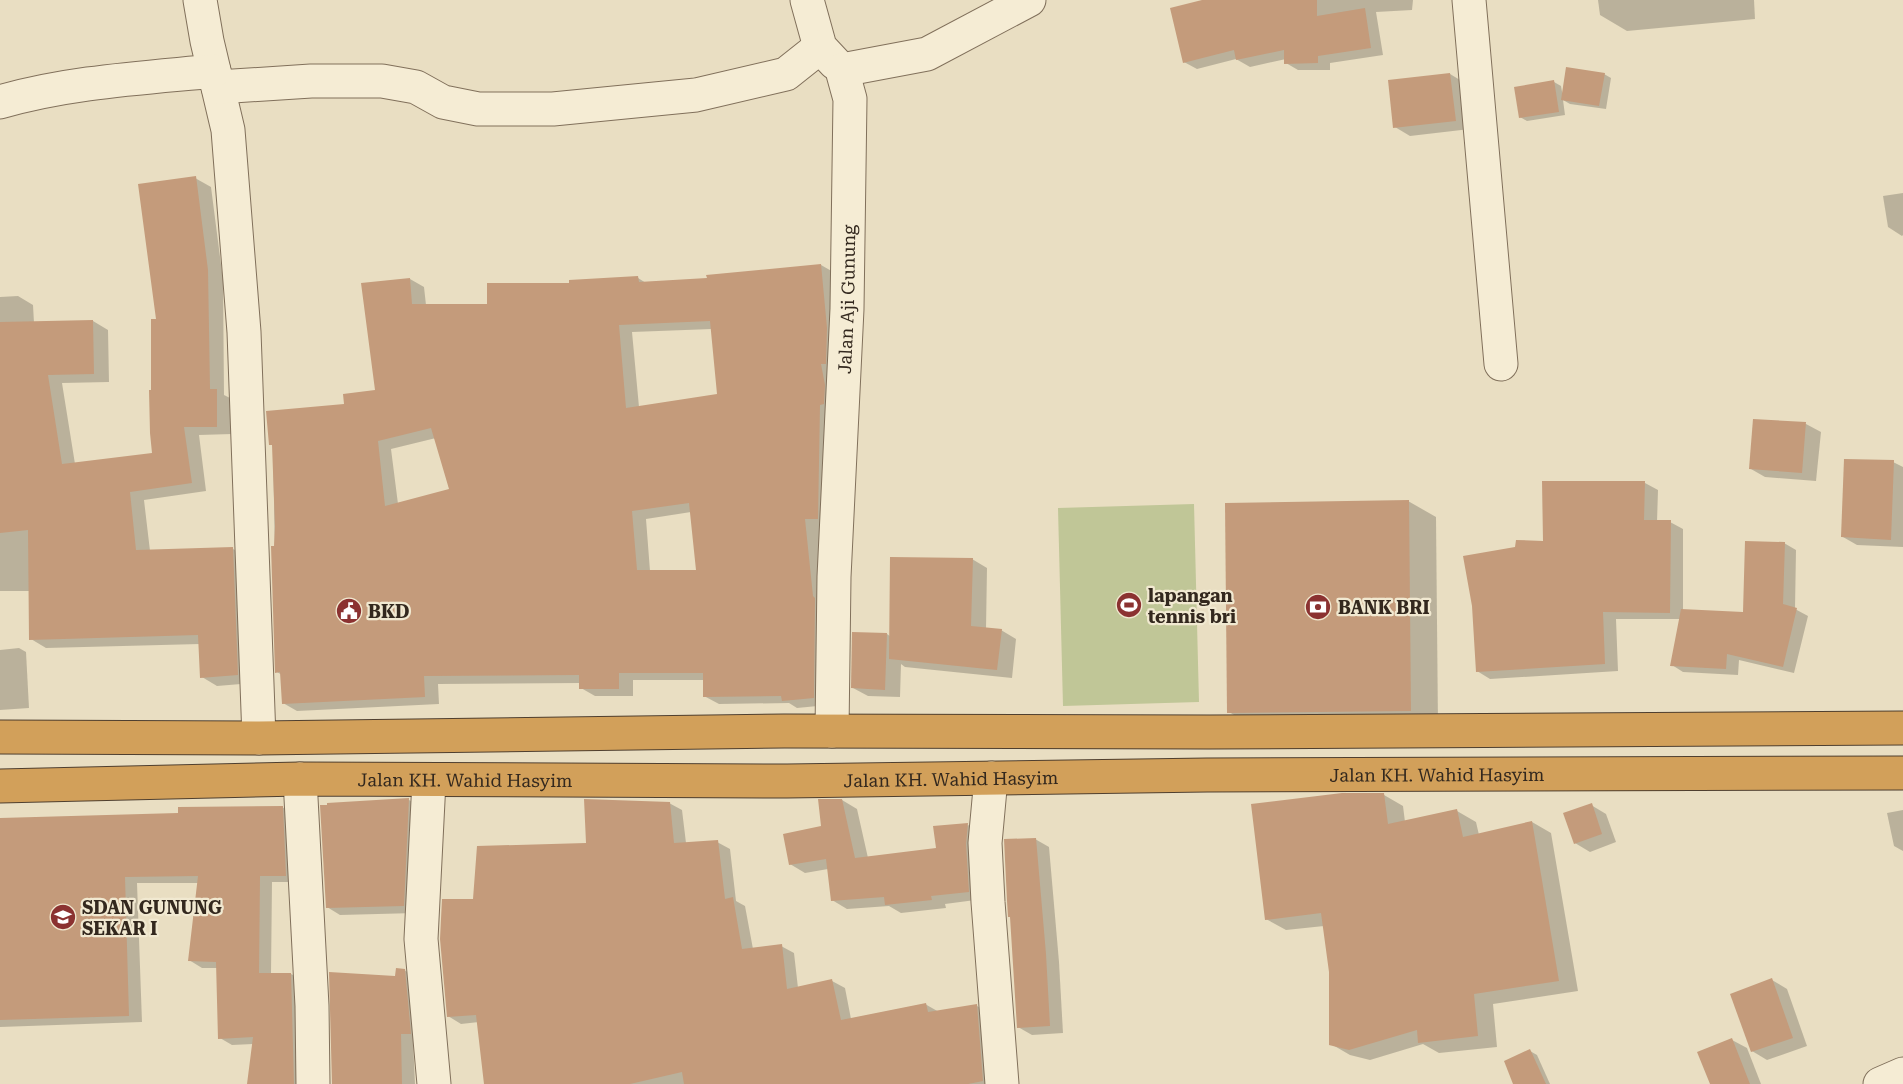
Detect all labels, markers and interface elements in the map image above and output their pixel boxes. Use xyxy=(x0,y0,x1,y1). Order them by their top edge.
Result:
street label: Jalan Aji Gunung xyxy=(833,224,859,375)
place label: lapangan tennis bri xyxy=(1148,585,1236,627)
sports icon: lapangan tennis bri xyxy=(1114,590,1144,620)
bank icon: BANK BRI xyxy=(1303,592,1333,622)
public building icon: BKD xyxy=(334,596,364,626)
place label: BANK BRI xyxy=(1338,597,1430,618)
place label: BKD xyxy=(368,601,410,622)
street label: Jalan KH. Wahid Hasyim xyxy=(1329,764,1544,785)
street label: Jalan KH. Wahid Hasyim xyxy=(843,767,1058,791)
street label: Jalan KH. Wahid Hasyim xyxy=(357,769,572,791)
place label: SDAN GUNUNG SEKAR I xyxy=(82,897,222,939)
school or university icon: SDAN GUNUNG SEKAR I xyxy=(48,902,78,932)

